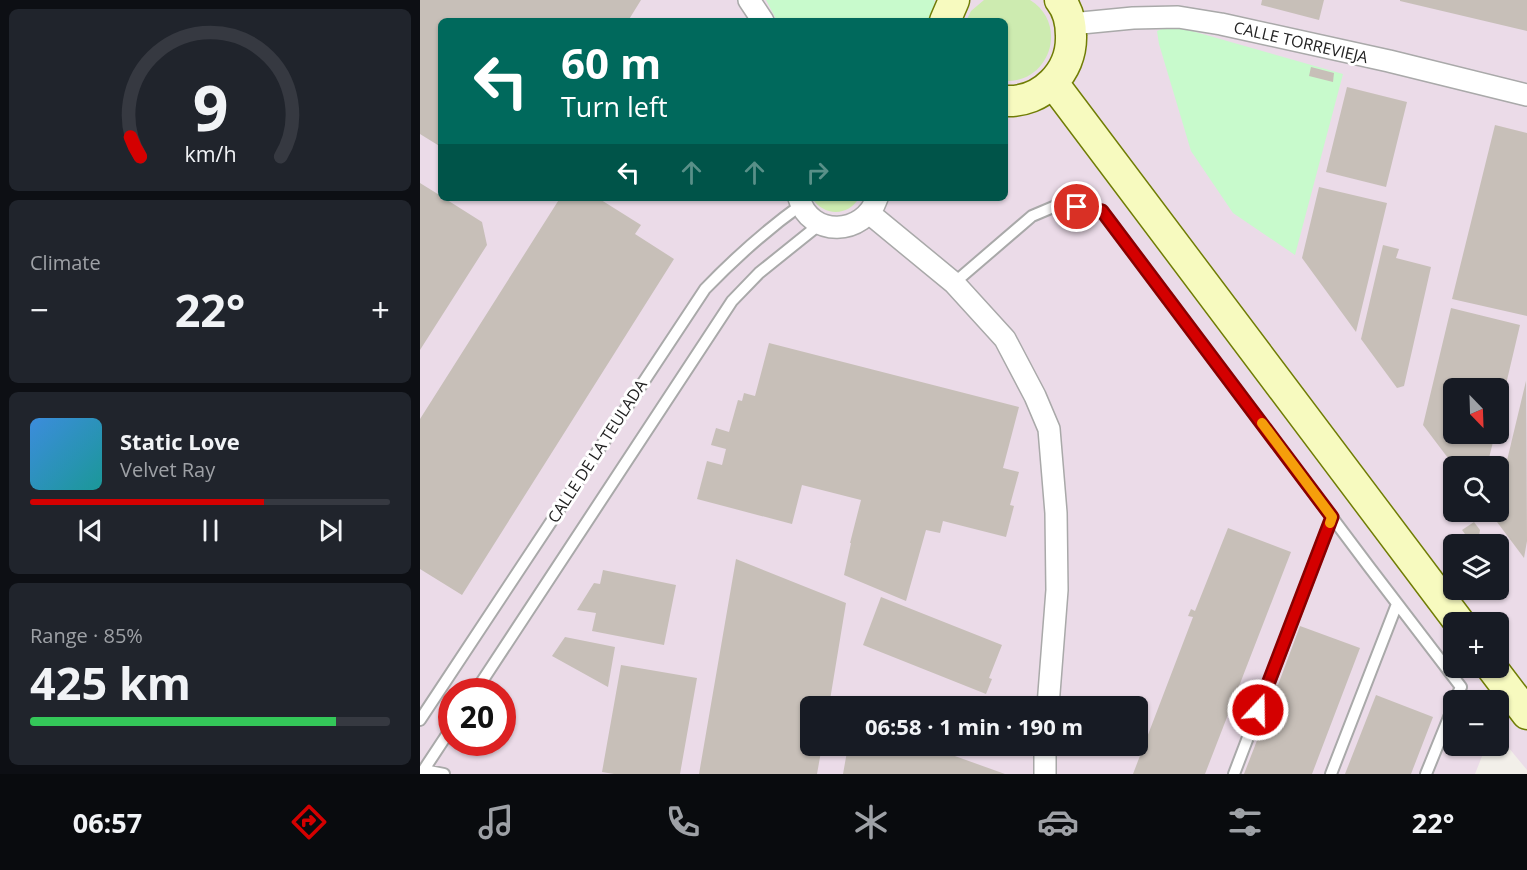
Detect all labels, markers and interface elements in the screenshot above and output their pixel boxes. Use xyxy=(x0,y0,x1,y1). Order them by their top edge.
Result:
street label: CALLE TORREVIEJA xyxy=(1232,16,1371,68)
text: 60 m xyxy=(561,34,661,91)
icon: left xyxy=(462,42,540,120)
text: 9 xyxy=(192,64,228,149)
text: Turn left xyxy=(561,88,668,125)
text: km/h xyxy=(184,140,236,169)
icon: left xyxy=(612,156,645,189)
icon: ahead xyxy=(675,156,708,189)
icon: ahead xyxy=(738,156,771,189)
icon: right xyxy=(801,156,834,189)
pin xyxy=(1051,181,1102,232)
icon: arrive xyxy=(1060,190,1093,223)
text: Climate xyxy=(30,249,101,276)
text: 22° xyxy=(175,279,245,340)
text: − xyxy=(30,287,49,332)
text: + xyxy=(371,287,390,332)
street label: CALLE DE LA TEULADA xyxy=(542,374,652,527)
north arrow xyxy=(1443,378,1509,444)
map controls xyxy=(1443,378,1509,756)
text: Static Love xyxy=(120,426,240,456)
text: Velvet Ray xyxy=(120,456,215,483)
button: search xyxy=(1443,456,1509,522)
icon: previous xyxy=(74,514,107,547)
icon: pause xyxy=(194,514,227,547)
icon: next xyxy=(314,514,347,547)
button: layers xyxy=(1443,534,1509,600)
button: + xyxy=(1443,612,1509,678)
text: Range · 85% xyxy=(30,622,143,649)
text: 425 km xyxy=(30,652,191,713)
speed limit sign: 20 xyxy=(438,678,516,756)
position arrow xyxy=(1226,678,1290,742)
button: − xyxy=(1443,690,1509,756)
text: 06:58 · 1 min · 190 m xyxy=(865,711,1083,741)
icon: directions xyxy=(288,801,330,843)
icon: music xyxy=(475,801,517,843)
icon: phone xyxy=(662,801,704,843)
icon: climate xyxy=(850,801,892,843)
icon: car xyxy=(1037,801,1079,843)
icon: filters xyxy=(1224,801,1266,843)
text: 06:57 xyxy=(73,804,142,841)
text: 22° xyxy=(1412,804,1454,841)

